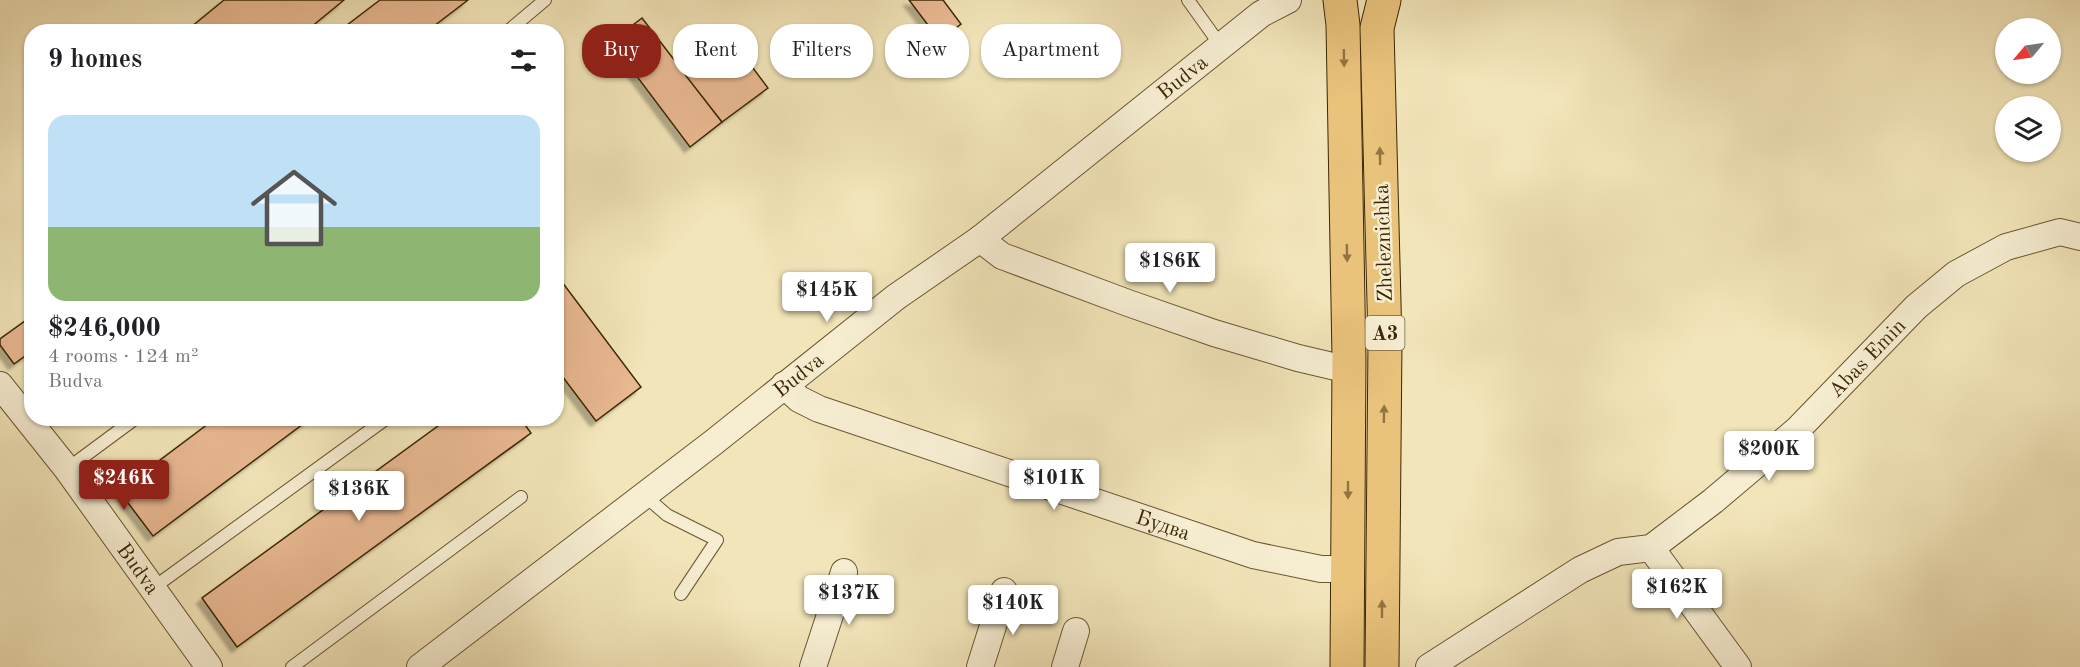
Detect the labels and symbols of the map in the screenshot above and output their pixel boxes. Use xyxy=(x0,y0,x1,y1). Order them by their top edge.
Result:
north arrow xyxy=(1995,18,2061,84)
one-way arrow xyxy=(1339,49,1349,68)
street label: Budva xyxy=(1154,52,1212,104)
one-way arrow xyxy=(1376,146,1385,165)
street label: Zheleznichka xyxy=(1372,184,1397,302)
pin: $186K xyxy=(1128,243,1212,294)
one-way arrow xyxy=(1342,244,1352,263)
pin: $145K xyxy=(785,272,869,323)
street label: Abas Emin xyxy=(1825,315,1910,402)
road number: A3 xyxy=(1366,316,1404,350)
street label: Budva xyxy=(770,350,828,402)
one-way arrow xyxy=(1379,404,1389,423)
pin: $200K xyxy=(1727,431,1811,482)
pin: $246K xyxy=(82,460,166,511)
pin: $101K xyxy=(1012,460,1096,511)
pin: $136K xyxy=(317,471,401,522)
one-way arrow xyxy=(1343,481,1353,500)
street label: Будва xyxy=(1133,507,1193,545)
street label: Budva xyxy=(112,540,163,599)
pin: $162K xyxy=(1635,569,1719,620)
pin: $137K xyxy=(807,575,891,626)
pin: $140K xyxy=(971,585,1055,636)
one-way arrow xyxy=(1377,599,1387,618)

